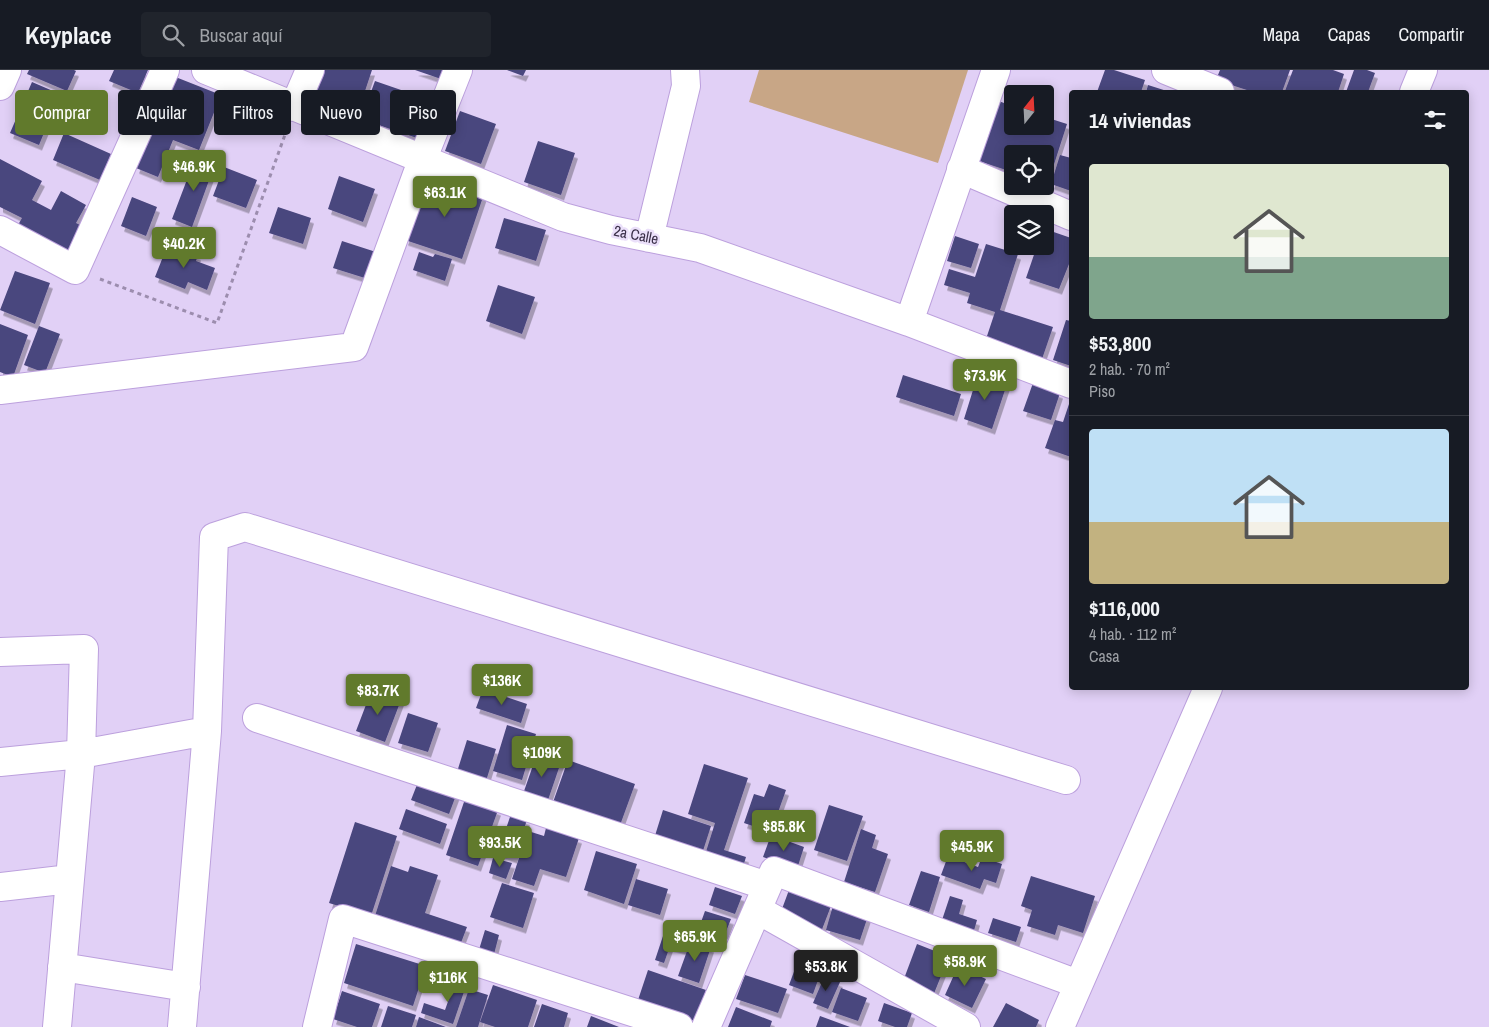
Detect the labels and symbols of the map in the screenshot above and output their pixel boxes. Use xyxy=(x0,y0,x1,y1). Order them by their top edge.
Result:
north arrow xyxy=(1004,85,1054,135)
pin: $46.9K xyxy=(153,150,235,192)
pin: $63.1K xyxy=(404,176,486,218)
street label: 2a Calle xyxy=(612,220,660,249)
pin: $40.2K xyxy=(143,226,225,269)
pin: $73.9K xyxy=(944,358,1026,401)
pin: $136K xyxy=(467,664,537,706)
pin: $83.7K xyxy=(337,674,419,716)
pin: $109K xyxy=(507,736,577,778)
pin: $85.8K xyxy=(743,810,825,852)
pin: $93.5K xyxy=(459,826,541,868)
pin: $45.9K xyxy=(931,830,1013,872)
pin: $65.9K xyxy=(654,920,736,962)
pin: $58.9K xyxy=(924,944,1006,987)
pin: $53.8K xyxy=(785,950,867,992)
pin: $116K xyxy=(413,960,483,1003)

